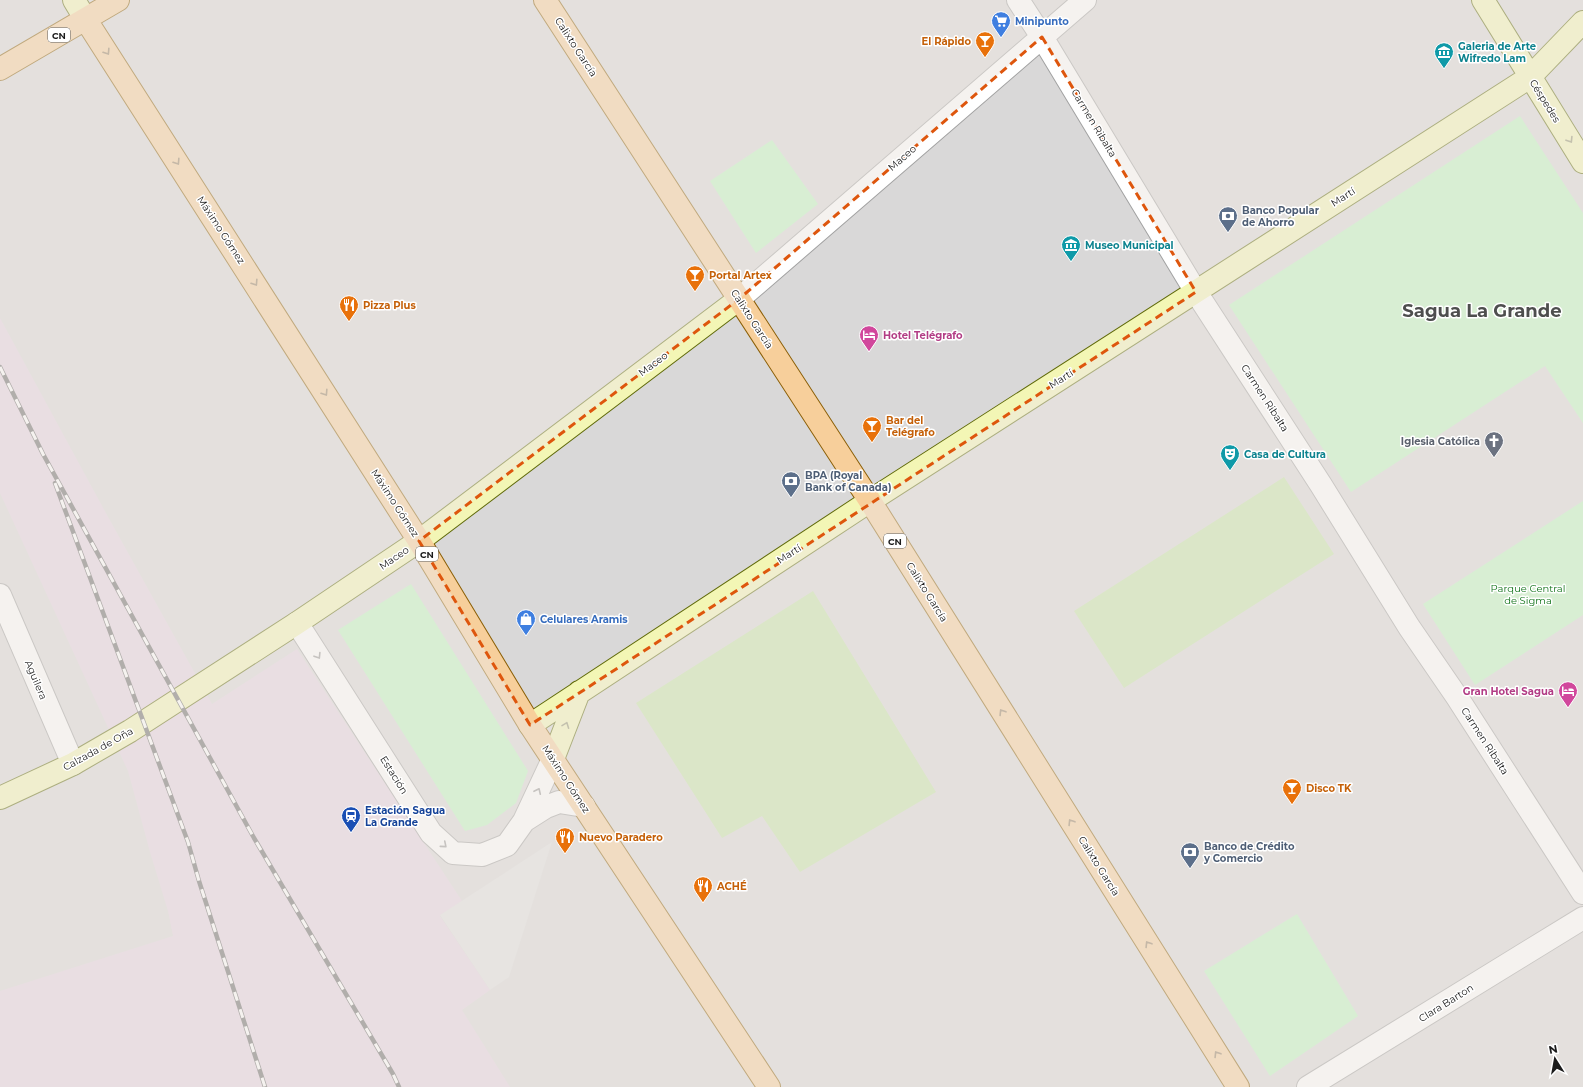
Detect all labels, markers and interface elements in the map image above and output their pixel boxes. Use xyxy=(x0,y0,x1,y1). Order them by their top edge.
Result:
supermarket icon: Minipunto xyxy=(990,10,1012,38)
street label: Calixto García xyxy=(552,15,600,79)
place label: Minipunto xyxy=(1015,15,1069,28)
road number: CN xyxy=(48,28,70,42)
bar icon: El Rápido xyxy=(974,30,996,58)
place label: El Rápido xyxy=(922,35,971,48)
place label: Galeria de Arte Wifredo Lam xyxy=(1458,40,1536,65)
museum icon: Galeria de Arte Wifredo Lam xyxy=(1433,41,1455,69)
one-way arrow xyxy=(102,48,109,55)
street label: Céspedes xyxy=(1527,77,1563,125)
street label: Carmen Ribalta xyxy=(1068,86,1120,160)
one-way arrow xyxy=(1565,136,1572,143)
street label: Maceo xyxy=(885,142,919,174)
one-way arrow xyxy=(172,158,180,165)
street label: Martí xyxy=(1328,184,1359,210)
street label: Máximo Gómez xyxy=(194,193,248,267)
place label: Banco Popular de Ahorro xyxy=(1242,204,1320,229)
bank icon: Banco Popular de Ahorro xyxy=(1217,205,1239,233)
museum icon: Museo Municipal xyxy=(1060,234,1082,262)
place label: Museo Municipal xyxy=(1085,239,1174,252)
bar icon: Portal Artex xyxy=(684,264,706,292)
place label: Portal Artex xyxy=(709,269,772,282)
one-way arrow xyxy=(250,279,257,286)
street label: Calixto García xyxy=(728,287,776,351)
restaurant icon: Pizza Plus xyxy=(338,294,360,322)
place label: Pizza Plus xyxy=(363,299,416,312)
district label: Sagua La Grande xyxy=(1402,300,1562,322)
hotel icon: Hotel Telégrafo xyxy=(858,324,880,352)
place label: Hotel Telégrafo xyxy=(883,329,963,342)
street label: Maceo xyxy=(636,349,670,379)
street label: Carmen Ribalta xyxy=(1238,362,1292,434)
street label: Martí xyxy=(1046,366,1077,392)
one-way arrow xyxy=(320,389,327,396)
place label: Bar del Telégrafo xyxy=(886,414,935,439)
bar icon: Bar del Telégrafo xyxy=(861,415,883,443)
church icon: Iglesia Católica xyxy=(1483,430,1505,458)
place label: Iglesia Católica xyxy=(1401,435,1480,448)
theatre icon: Casa de Cultura xyxy=(1219,443,1241,471)
place label: Casa de Cultura xyxy=(1244,448,1326,461)
street label: Máximo Gómez xyxy=(368,466,422,540)
place label: BPA (Royal Bank of Canada) xyxy=(805,469,892,494)
bank icon: BPA (Royal Bank of Canada) xyxy=(780,470,802,498)
road number: CN xyxy=(884,534,906,548)
street label: Martí xyxy=(774,541,805,567)
street label: Maceo xyxy=(377,543,411,573)
road number: CN xyxy=(416,547,438,561)
street label: Calixto García xyxy=(903,560,951,624)
park label: Parque Central de Sigma xyxy=(1491,582,1565,607)
shop icon: Celulares Aramis xyxy=(515,608,537,636)
place label: Celulares Aramis xyxy=(540,613,628,626)
one-way arrow xyxy=(313,652,321,659)
street label: Aguilera xyxy=(22,658,50,702)
hotel icon: Gran Hotel Sagua xyxy=(1557,680,1579,708)
place label: Gran Hotel Sagua xyxy=(1463,685,1554,698)
street label: Carmen Ribalta xyxy=(1458,705,1512,777)
one-way arrow xyxy=(999,709,1007,716)
one-way arrow xyxy=(561,722,569,729)
street label: Calzada de Oña xyxy=(61,724,135,774)
street label: Máximo Gómez xyxy=(539,742,593,816)
street label: Estación xyxy=(377,754,411,796)
bar icon: Disco TK xyxy=(1281,777,1303,805)
place label: Disco TK xyxy=(1306,782,1352,795)
one-way arrow xyxy=(533,787,541,795)
place label: Estación Sagua La Grande xyxy=(365,804,445,829)
station icon: Estación Sagua La Grande xyxy=(340,805,362,833)
one-way arrow xyxy=(1069,819,1076,826)
restaurant icon: Nuevo Paradero xyxy=(554,826,576,854)
place label: Nuevo Paradero xyxy=(579,831,663,844)
street label: Calixto García xyxy=(1075,834,1123,898)
one-way arrow xyxy=(440,840,447,847)
place label: Banco de Crédito y Comercio xyxy=(1203,840,1295,865)
bank icon: Banco de Crédito y Comercio xyxy=(1179,841,1201,869)
restaurant icon: ACHÉ xyxy=(692,875,714,903)
place label: ACHÉ xyxy=(716,880,747,893)
one-way arrow xyxy=(1145,941,1153,948)
street label: Clara Barton xyxy=(1416,981,1476,1025)
north arrow xyxy=(1535,1039,1575,1079)
text: N xyxy=(1547,1041,1559,1057)
one-way arrow xyxy=(1215,1051,1222,1058)

